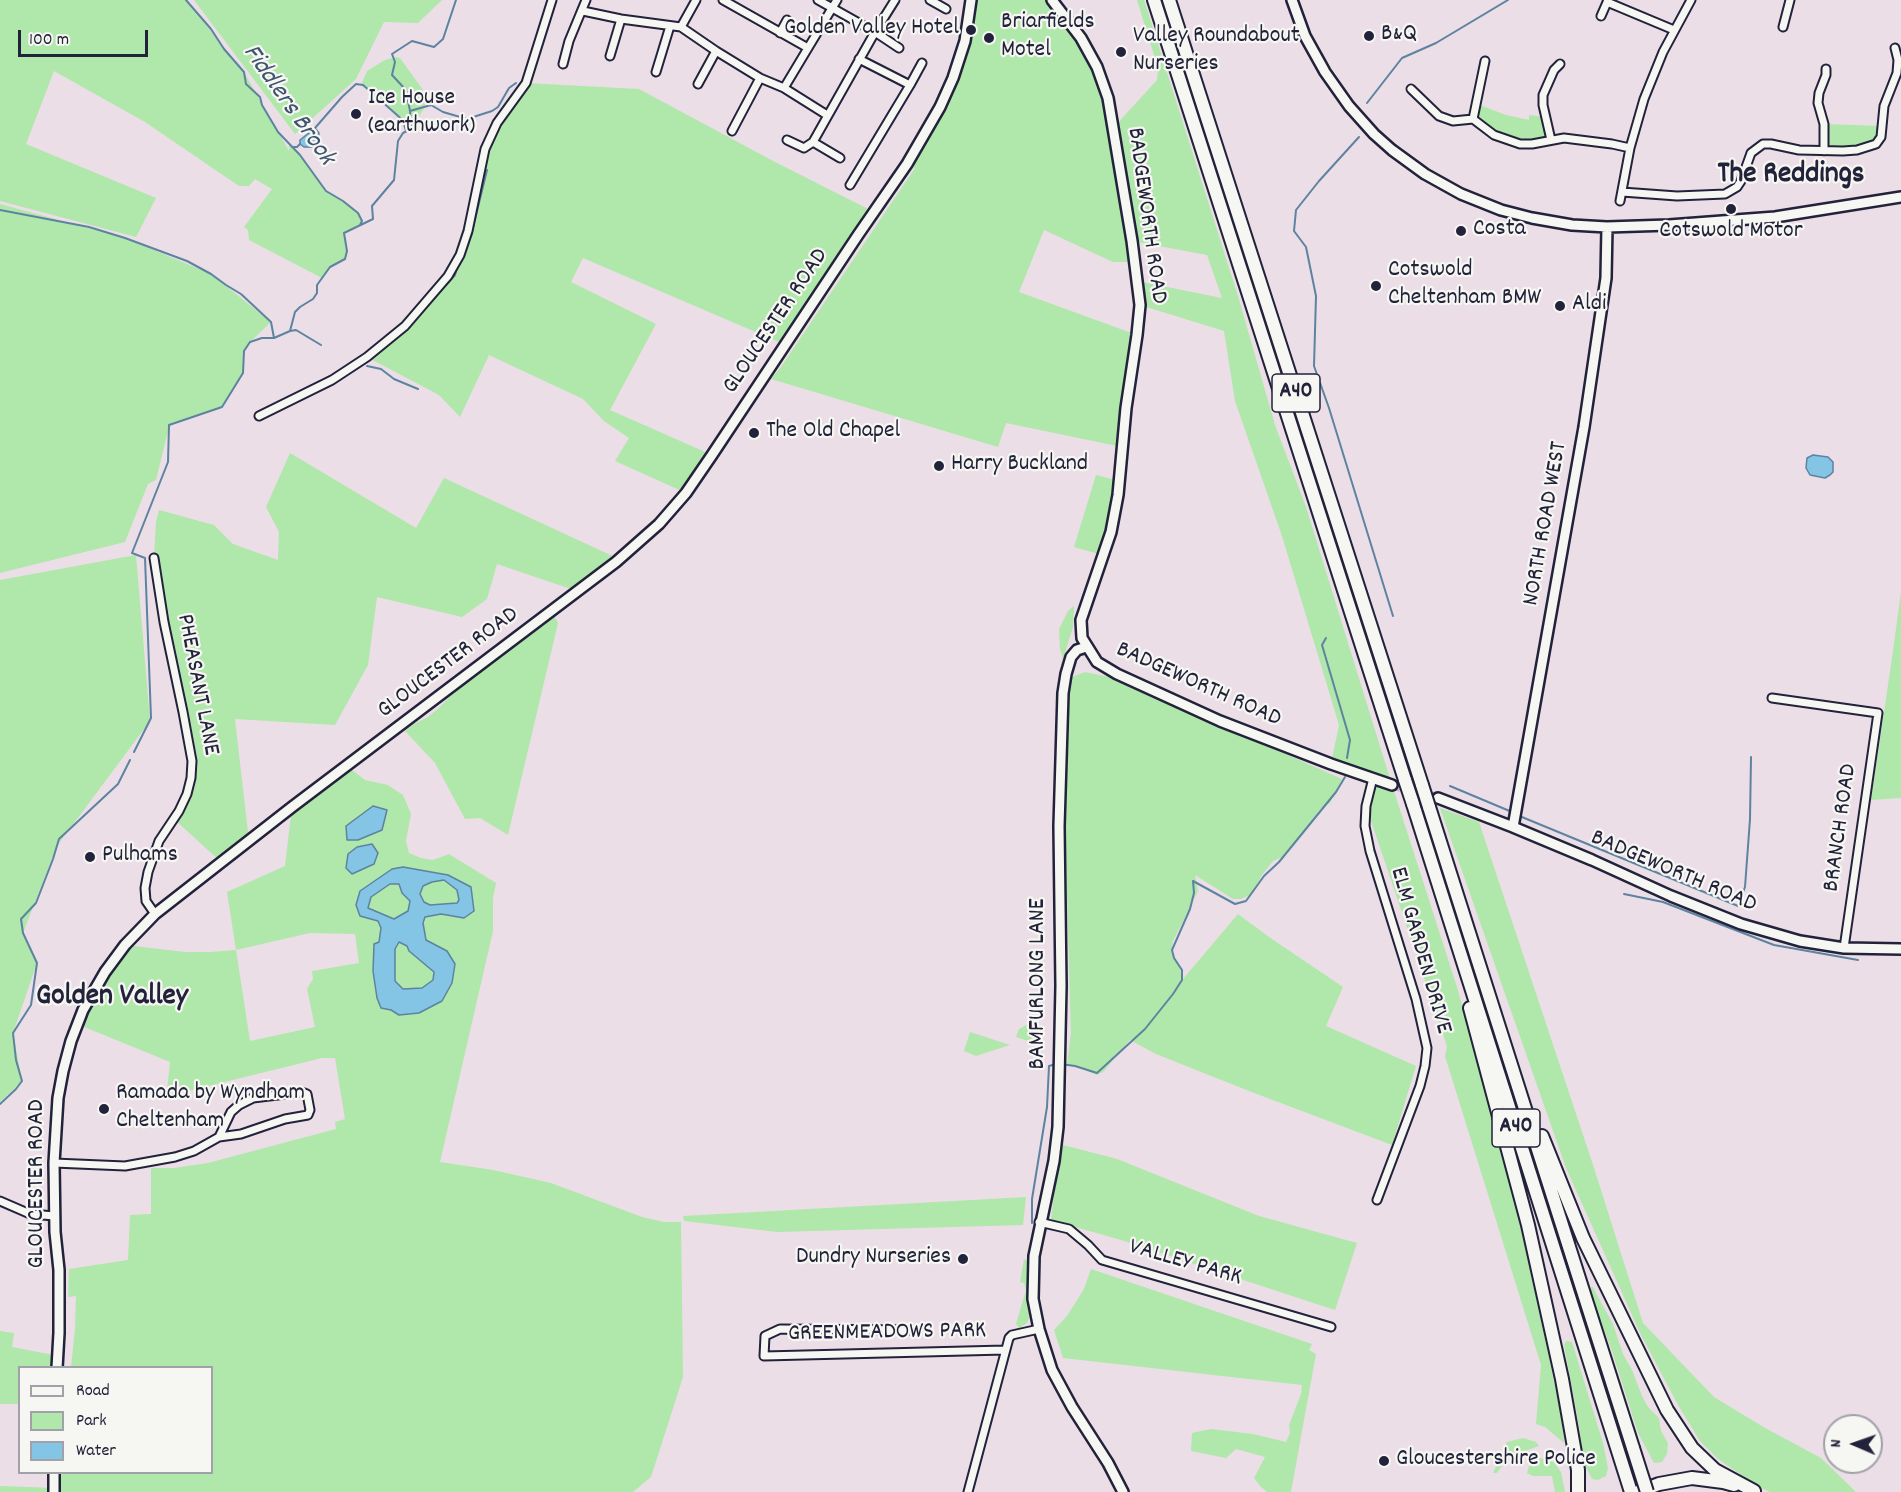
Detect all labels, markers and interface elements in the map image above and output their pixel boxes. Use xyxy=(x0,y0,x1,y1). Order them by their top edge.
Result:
place label: Briarfields Motel xyxy=(1001,10,1095,66)
place label: Golden Valley Hotel xyxy=(784,16,959,44)
scale bar xyxy=(21,18,152,56)
place label: B&Q xyxy=(1381,22,1417,50)
marker: Golden Valley Hotel xyxy=(964,23,978,37)
place label: Valley Roundabout Nurseries xyxy=(1133,24,1300,80)
text: 100 m xyxy=(29,28,69,53)
marker: B&Q xyxy=(1362,29,1376,43)
marker: Briarfields Motel xyxy=(982,31,996,45)
water label: Fiddlers Brook xyxy=(234,39,340,173)
marker: Valley Roundabout Nurseries xyxy=(1114,45,1128,59)
place label: Ice House (earthwork) xyxy=(368,86,475,142)
marker: Ice House (earthwork) xyxy=(349,107,363,121)
street label: BADGEWORTH ROAD xyxy=(1118,126,1172,306)
district label: The Reddings xyxy=(1718,159,1864,195)
marker: Cotswold Motor xyxy=(1724,202,1738,216)
place label: Costa xyxy=(1473,217,1526,245)
place label: Cotswold Motor xyxy=(1659,219,1803,247)
marker: Costa xyxy=(1454,224,1468,238)
street label: GLOUCESTER ROAD xyxy=(718,244,836,400)
place label: Cotswold Cheltenham BMW xyxy=(1388,258,1541,314)
marker: Cotswold Cheltenham BMW xyxy=(1369,279,1383,293)
place label: Aldi xyxy=(1572,292,1606,320)
marker: Aldi xyxy=(1553,299,1567,313)
road number: A40 xyxy=(1272,374,1320,412)
place label: The Old Chapel xyxy=(766,419,900,447)
marker: The Old Chapel xyxy=(747,426,761,440)
street label: NORTH ROAD WEST xyxy=(1518,440,1576,608)
place label: Harry Buckland xyxy=(951,452,1088,480)
marker: Harry Buckland xyxy=(932,459,946,473)
street label: GLOUCESTER ROAD xyxy=(373,602,525,726)
street label: PHEASANT LANE xyxy=(168,612,224,758)
street label: BADGEWORTH ROAD xyxy=(1111,637,1285,735)
street label: BRANCH ROAD xyxy=(1819,762,1865,894)
street label: BADGEWORTH ROAD xyxy=(1586,825,1760,921)
place label: Pulhams xyxy=(102,843,178,871)
marker: Pulhams xyxy=(83,850,97,864)
street label: ELM GARDEN DRIVE xyxy=(1381,864,1457,1038)
street label: BAMFURLONG LANE xyxy=(1026,898,1054,1070)
district label: Golden Valley xyxy=(36,981,188,1017)
place label: Ramada by Wyndham Cheltenham xyxy=(116,1081,305,1137)
street label: GLOUCESTER ROAD xyxy=(25,1099,53,1269)
marker: Ramada by Wyndham Cheltenham xyxy=(97,1102,111,1116)
road number: A40 xyxy=(1492,1109,1540,1147)
street label: VALLEY PARK xyxy=(1125,1234,1245,1294)
place label: Dundry Nurseries xyxy=(796,1245,951,1273)
marker: Dundry Nurseries xyxy=(956,1252,970,1266)
street label: GREENMEADOWS PARK xyxy=(788,1318,986,1350)
legend xyxy=(18,1366,213,1474)
text: Road xyxy=(76,1379,110,1404)
text: Park xyxy=(76,1409,107,1434)
north arrow xyxy=(1823,1414,1883,1474)
text: Water xyxy=(76,1439,116,1464)
text: N xyxy=(1825,1439,1848,1448)
place label: Gloucestershire Police xyxy=(1396,1447,1596,1475)
marker: Gloucestershire Police xyxy=(1377,1454,1391,1468)

